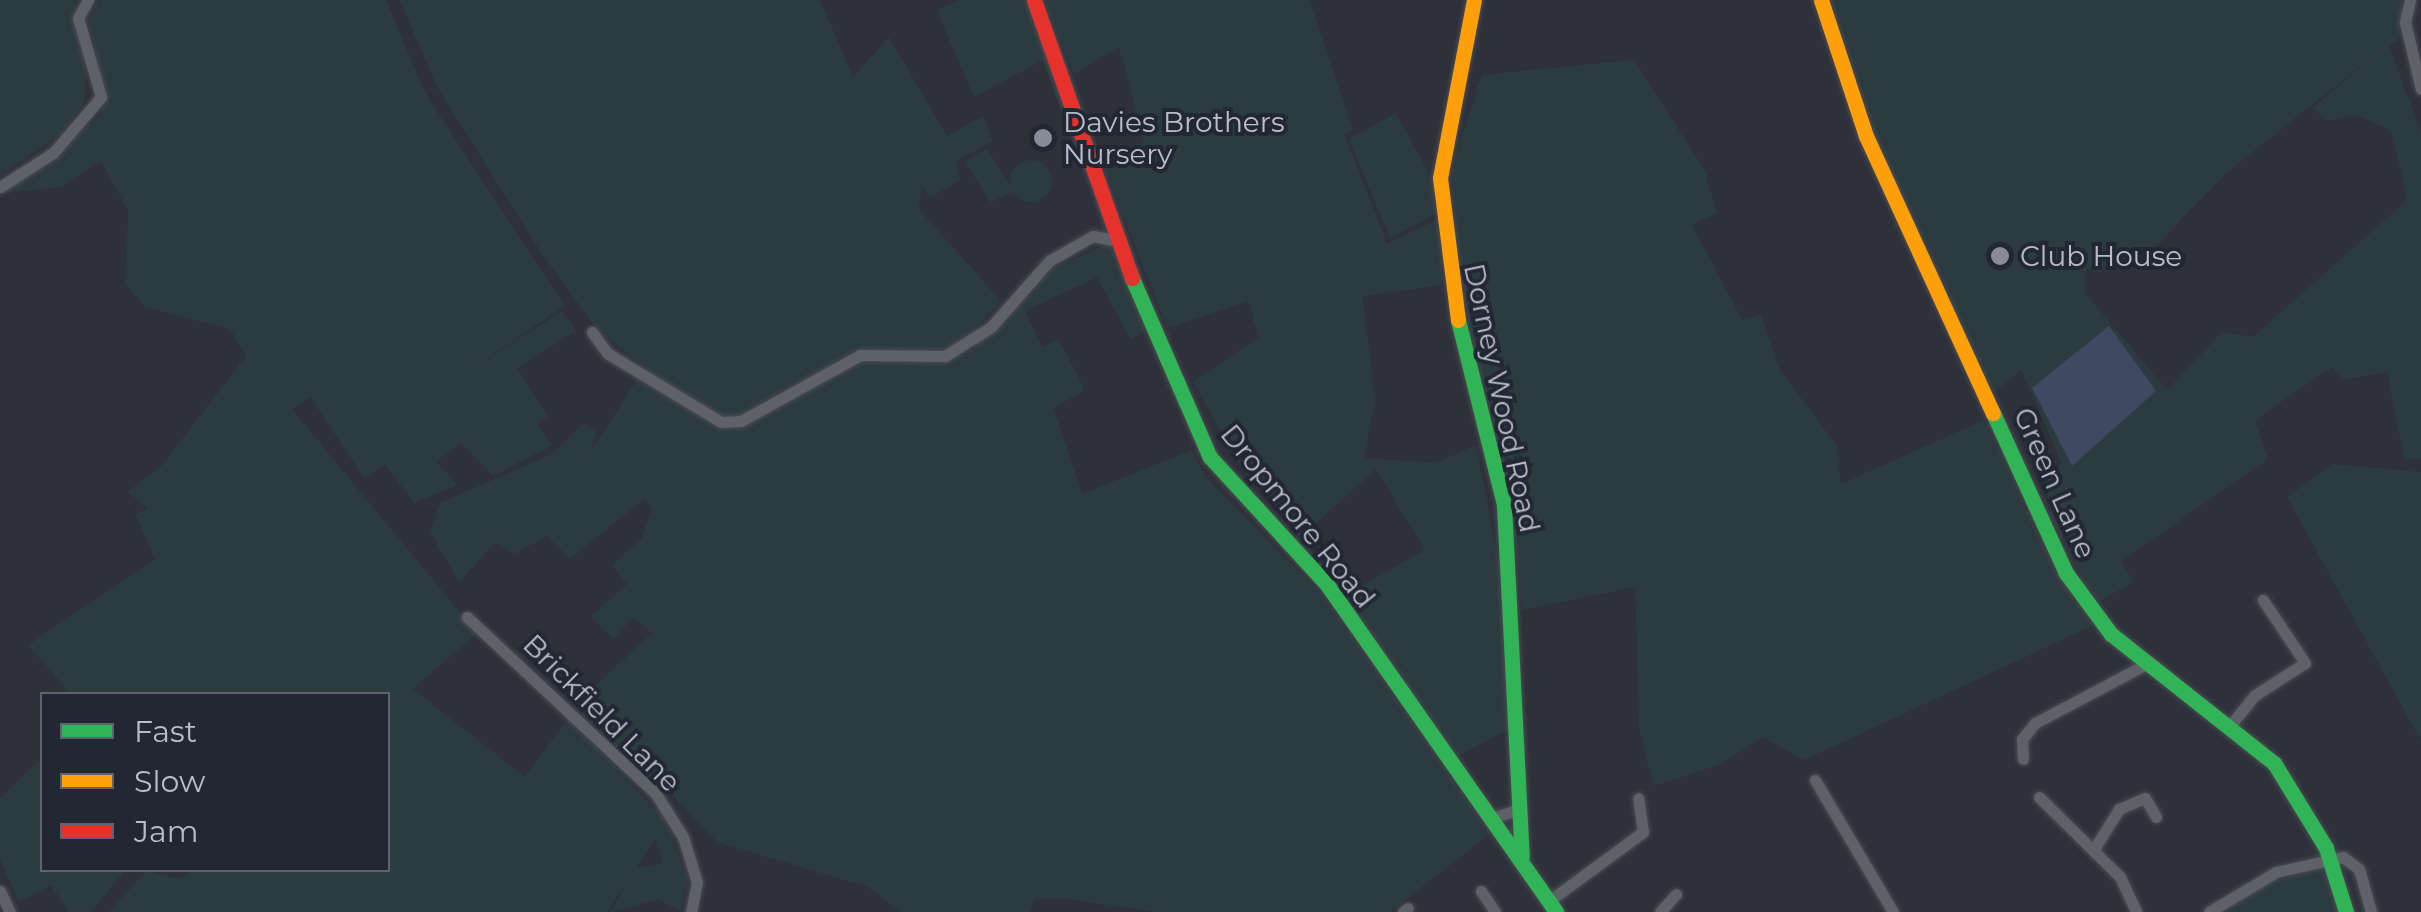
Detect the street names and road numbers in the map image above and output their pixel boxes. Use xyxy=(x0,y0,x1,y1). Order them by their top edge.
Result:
street label: Dorney Wood Road xyxy=(1457,260,1547,536)
street label: Green Lane xyxy=(2007,402,2103,564)
street label: Dropmore Road xyxy=(1214,418,1382,614)
street label: Brickfield Lane xyxy=(516,627,688,799)

